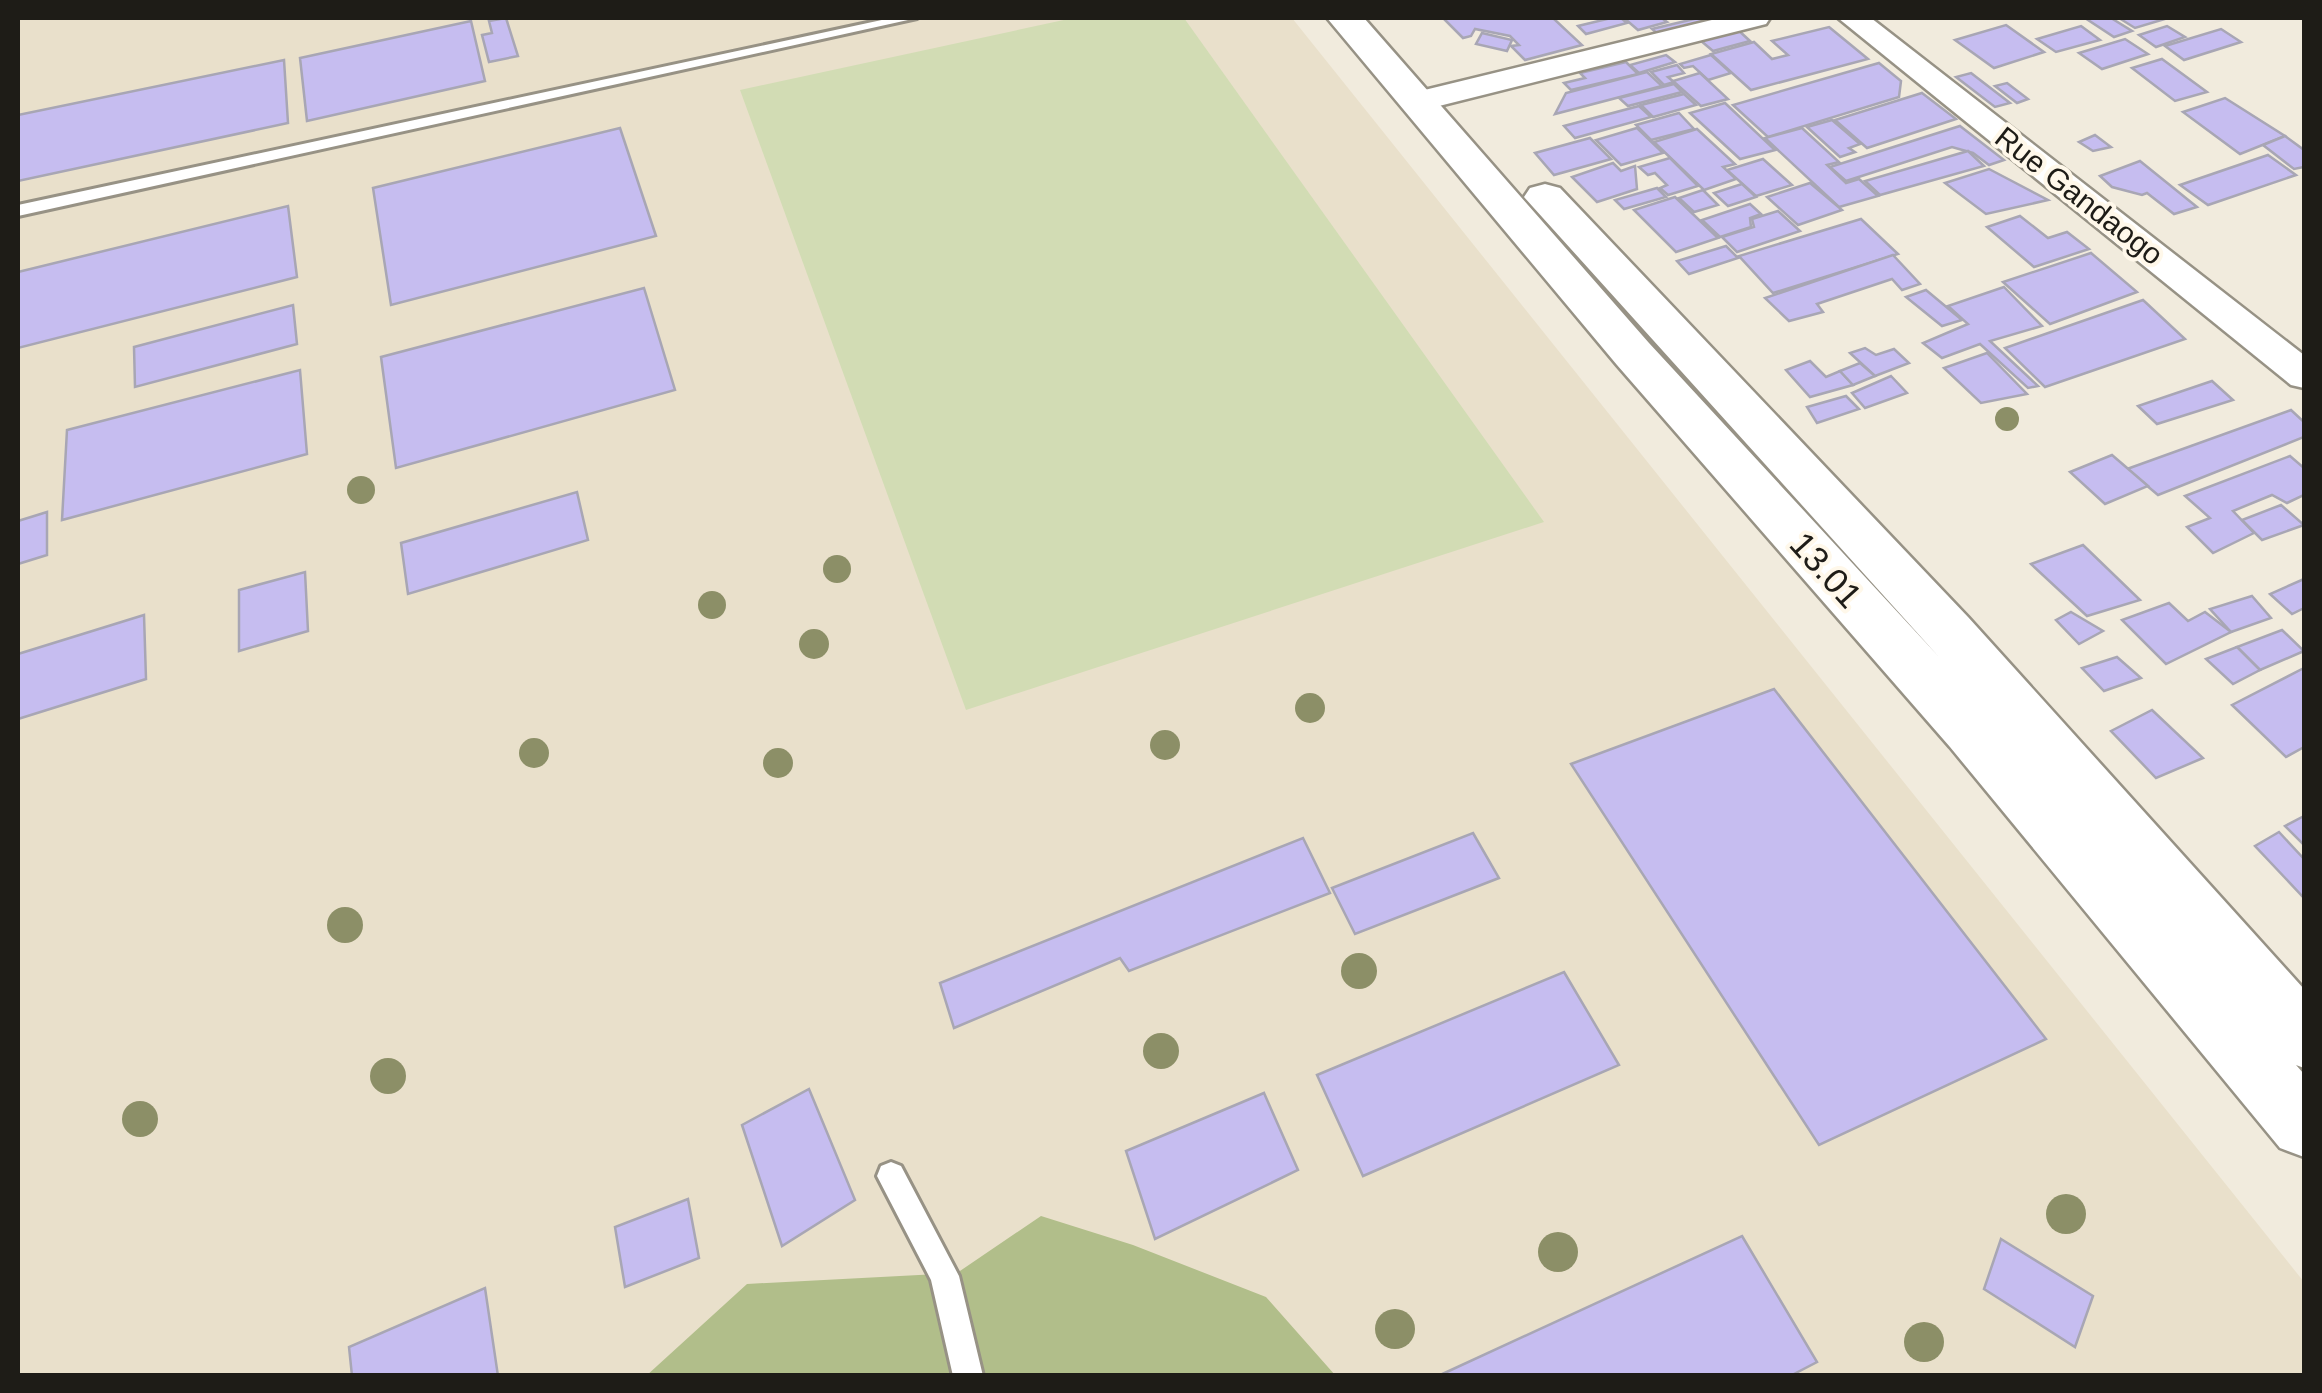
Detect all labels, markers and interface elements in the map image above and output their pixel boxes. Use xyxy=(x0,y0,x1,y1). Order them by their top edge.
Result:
street label: Rue Gandaogo xyxy=(1989,120,2170,271)
street label: 13.01 xyxy=(1783,524,1870,615)

